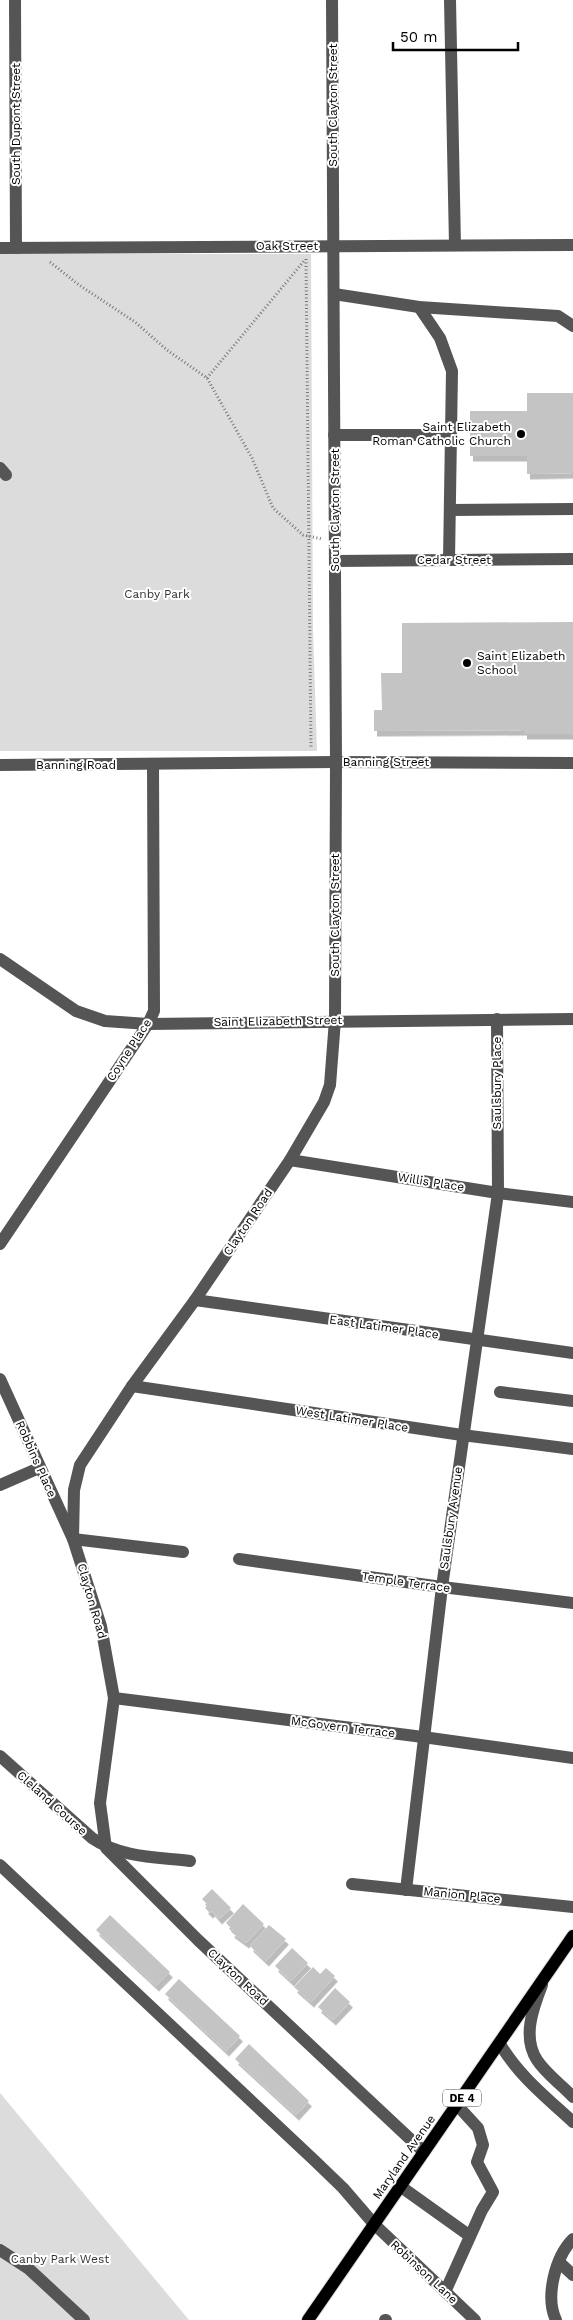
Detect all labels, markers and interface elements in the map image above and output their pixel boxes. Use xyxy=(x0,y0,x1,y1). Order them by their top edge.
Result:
scale bar xyxy=(393,20,518,52)
text: 50 m xyxy=(400,28,437,46)
street label: South Clayton Street xyxy=(326,43,340,167)
street label: South Dupont Street xyxy=(9,63,23,185)
street label: Oak Street xyxy=(256,239,318,253)
place label: Saint Elizabeth Roman Catholic Church xyxy=(372,420,511,448)
marker: Saint Elizabeth Roman Catholic Church xyxy=(515,428,527,440)
street label: South Clayton Street xyxy=(328,448,342,572)
street label: Cedar Street xyxy=(417,553,491,567)
park label: Canby Park xyxy=(124,587,190,601)
place label: Saint Elizabeth School xyxy=(477,649,565,677)
marker: Saint Elizabeth School xyxy=(461,657,473,669)
street label: Banning Street xyxy=(343,755,429,769)
street label: Banning Road xyxy=(36,758,116,772)
street label: South Clayton Street xyxy=(328,853,342,977)
street label: Saint Elizabeth Street xyxy=(214,1013,342,1029)
street label: Coyne Place xyxy=(104,1016,154,1084)
street label: Saulsbury Place xyxy=(490,1036,504,1130)
street label: Willis Place xyxy=(397,1170,465,1194)
street label: Clayton Road xyxy=(221,1186,275,1258)
street label: East Latimer Place xyxy=(328,1312,440,1342)
street label: West Latimer Place xyxy=(295,1403,409,1435)
street label: Robbins Place xyxy=(13,1418,59,1500)
street label: Saulsbury Avenue xyxy=(437,1466,465,1570)
street label: Clayton Road xyxy=(75,1562,109,1640)
street label: Temple Terrace xyxy=(361,1569,451,1595)
street label: McGovern Terrace xyxy=(290,1714,396,1740)
street label: Cleland Course xyxy=(14,1768,90,1838)
street label: Manion Place xyxy=(423,1884,501,1906)
street label: Clayton Road xyxy=(205,1945,271,2009)
road number: DE 4 xyxy=(443,2090,481,2106)
street label: Maryland Avenue xyxy=(370,2112,438,2202)
street label: Robinson Lane xyxy=(388,2237,460,2307)
park label: Canby Park West xyxy=(11,2252,109,2266)

